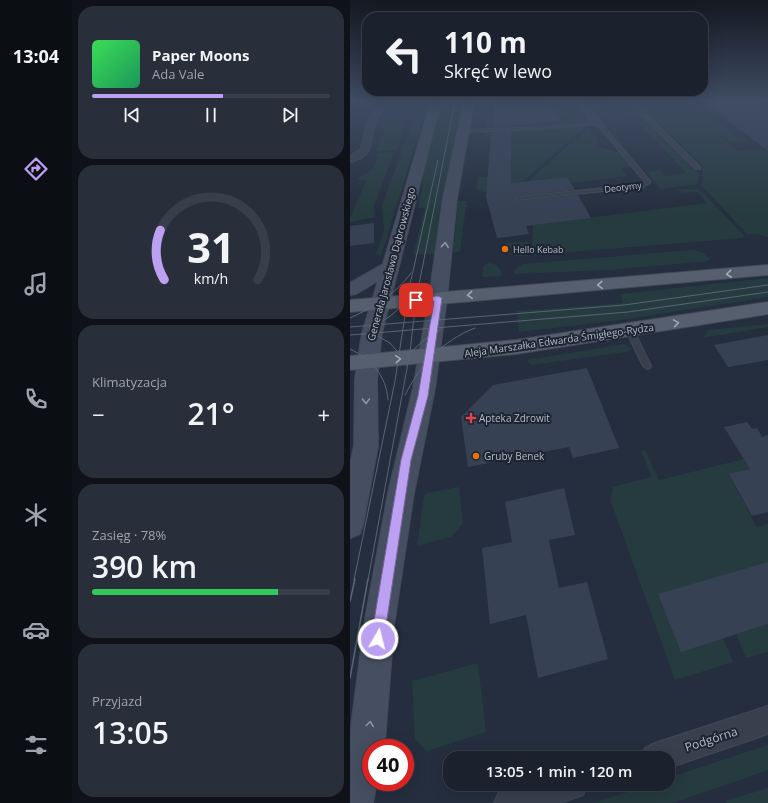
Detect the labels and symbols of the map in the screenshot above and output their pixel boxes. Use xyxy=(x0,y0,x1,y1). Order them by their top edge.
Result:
street label: Deotymy xyxy=(604,178,643,196)
street label: Generała Jarosława Dąbrowskiego xyxy=(364,186,418,342)
one-way arrow xyxy=(440,242,449,248)
place label: Hello Kebab xyxy=(513,243,564,256)
marker: Hello Kebab xyxy=(500,244,510,254)
one-way arrow xyxy=(726,269,732,278)
one-way arrow xyxy=(597,281,603,290)
pin xyxy=(399,283,433,317)
one-way arrow xyxy=(467,290,473,299)
one-way arrow xyxy=(673,319,679,328)
street label: Aleja Marszałka Edwarda Śmigłego-Rydza xyxy=(463,320,655,360)
one-way arrow xyxy=(395,355,401,364)
one-way arrow xyxy=(362,398,371,404)
place label: Apteka Zdrowit xyxy=(479,411,550,425)
marker: Apteka Zdrowit xyxy=(466,413,476,423)
place label: Gruby Benek xyxy=(484,449,545,463)
marker: Gruby Benek xyxy=(471,451,481,461)
position arrow xyxy=(357,618,399,660)
one-way arrow xyxy=(365,721,374,727)
street label: Podgórna xyxy=(682,723,740,755)
speed limit sign: 40 xyxy=(362,739,414,791)

